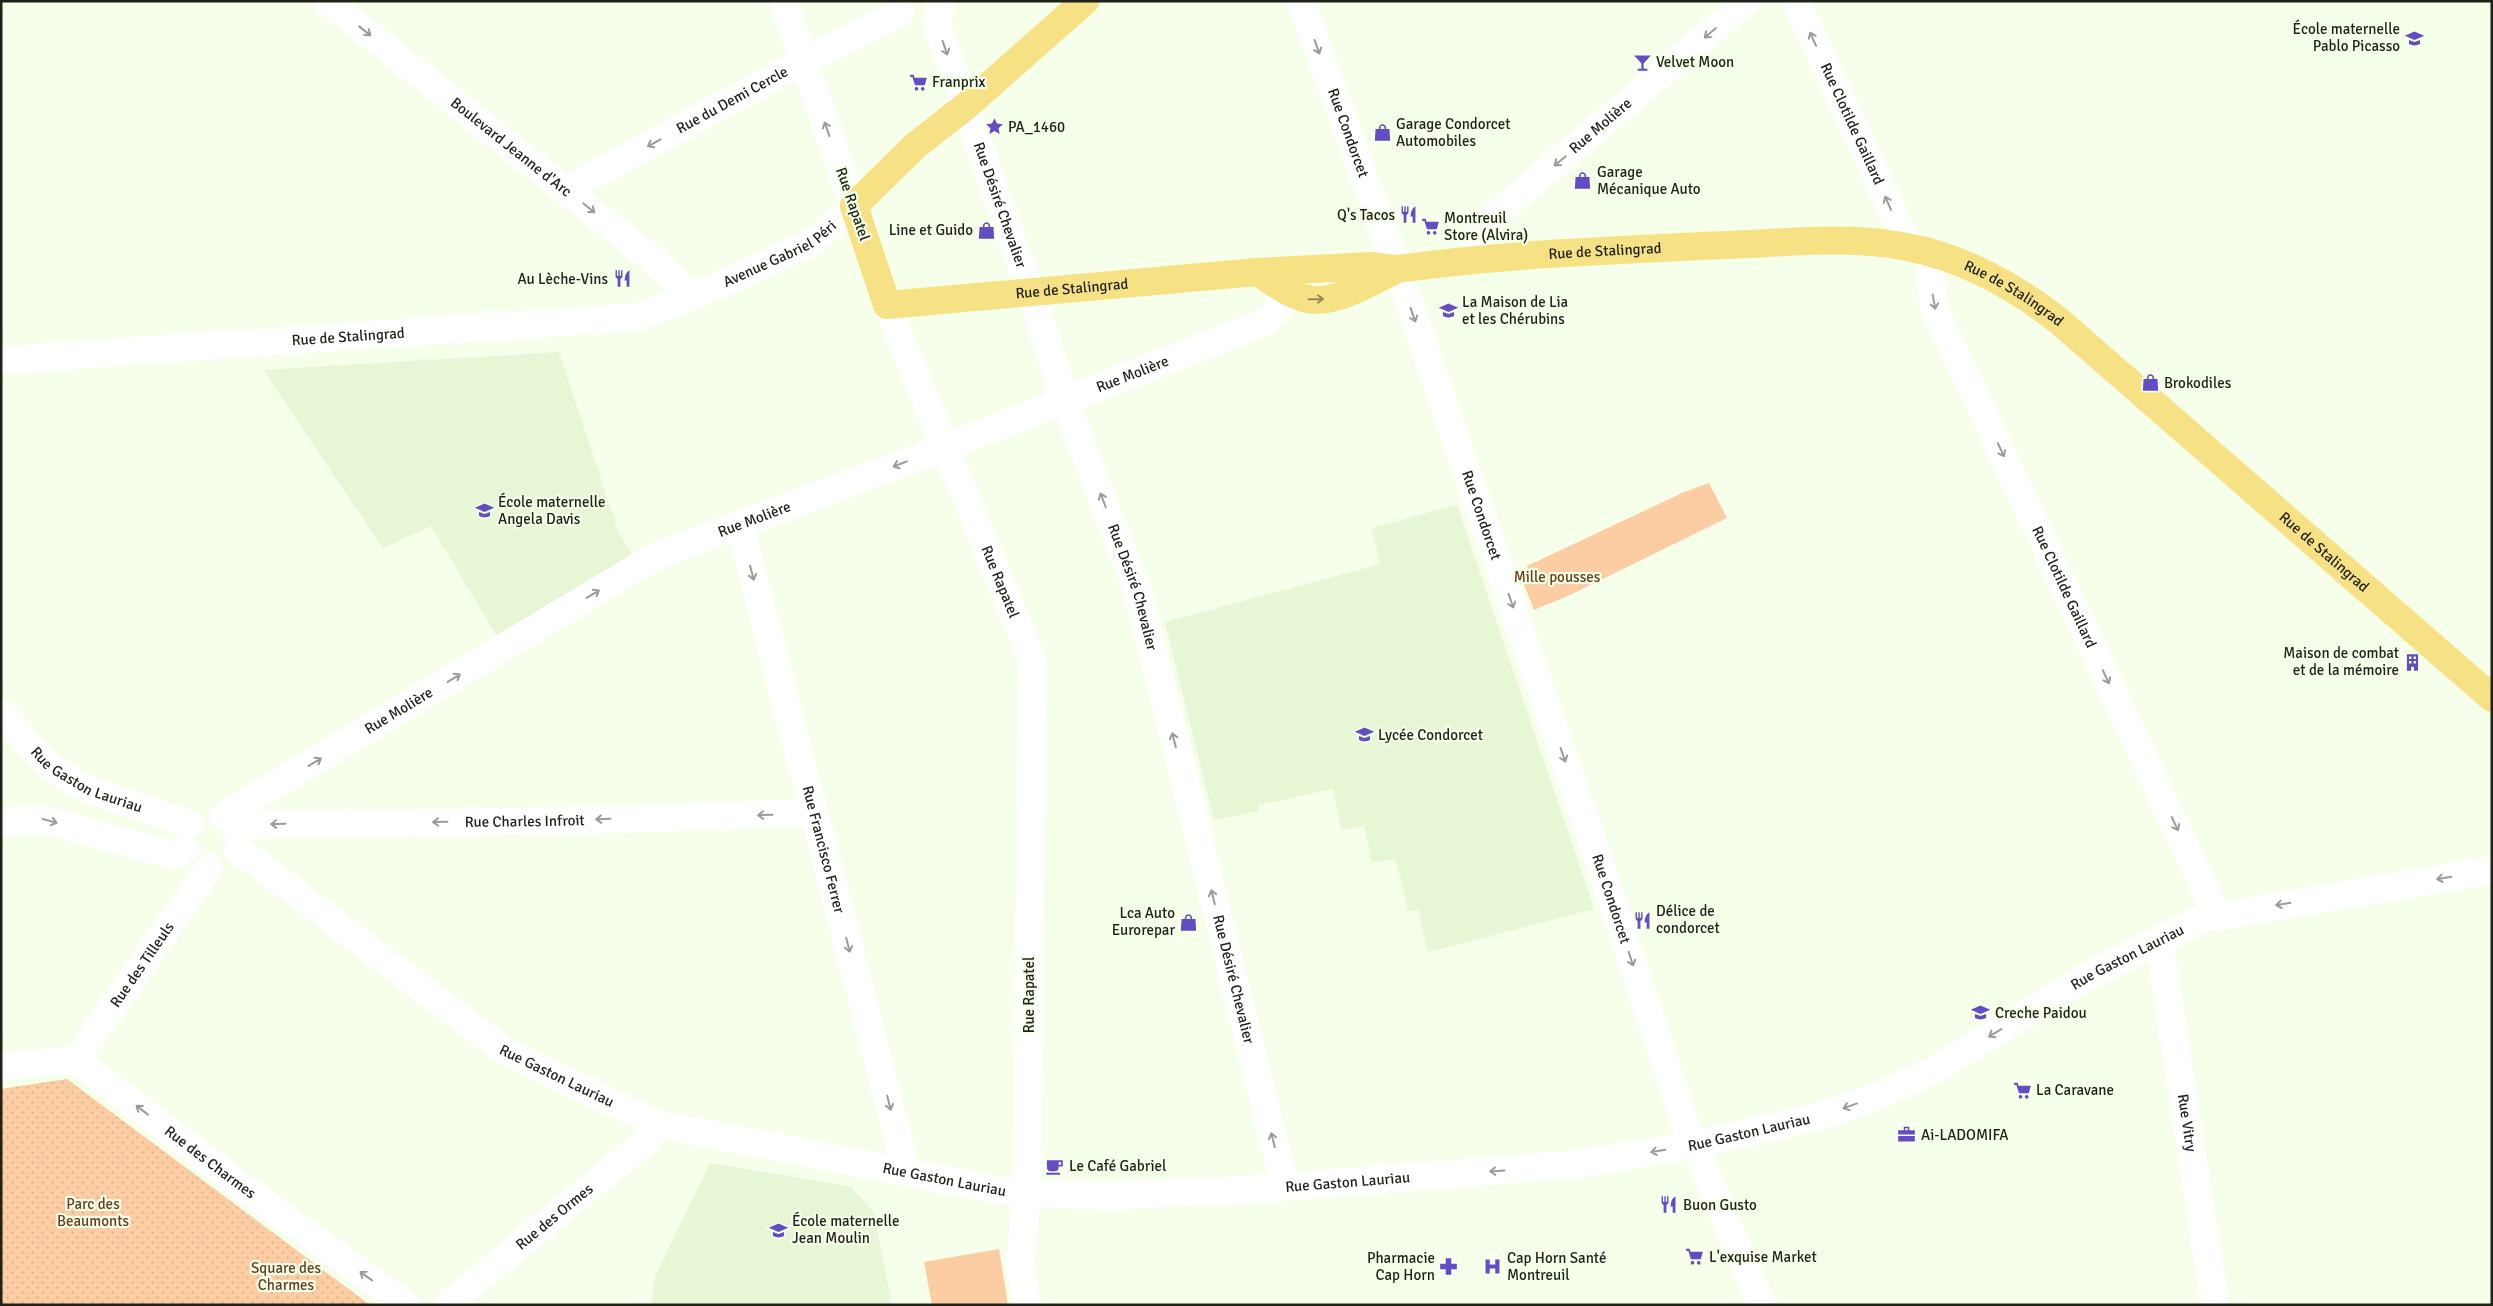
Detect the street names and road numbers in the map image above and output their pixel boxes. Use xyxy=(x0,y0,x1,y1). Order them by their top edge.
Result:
street label: Rue Clotilde Gaillard xyxy=(1817,60,1888,188)
street label: Rue du Demi Cercle xyxy=(673,62,791,137)
street label: Rue Condorcet xyxy=(1324,86,1373,180)
street label: Boulevard Jeanne d'Arc xyxy=(447,94,575,201)
street label: Rue Molière xyxy=(1566,94,1635,157)
street label: Rue Désiré Chevalier xyxy=(970,140,1031,271)
street label: Rue Rapatel xyxy=(832,165,874,243)
street label: Avenue Gabriel Péri xyxy=(720,217,840,291)
street label: Rue de Stalingrad xyxy=(1548,239,1662,263)
street label: Rue de Stalingrad xyxy=(1961,256,2067,330)
street label: Rue de Stalingrad xyxy=(1015,275,1129,303)
street label: Rue de Stalingrad xyxy=(291,324,405,349)
street label: Rue Molière xyxy=(1094,352,1171,396)
street label: Rue Condorcet xyxy=(1458,468,1505,562)
street label: Rue Molière xyxy=(715,497,793,541)
street label: Rue de Stalingrad xyxy=(2276,508,2373,596)
street label: Rue Désiré Chevalier xyxy=(1104,521,1161,653)
street label: Rue Clotilde Gaillard xyxy=(2028,523,2100,651)
street label: Rue Rapatel xyxy=(977,543,1023,621)
street label: Rue Molière xyxy=(361,683,436,738)
street label: Rue Gaston Lauriau xyxy=(27,743,145,816)
street label: Rue Francisco Ferrer xyxy=(799,784,849,916)
street label: Rue Charles Infroit xyxy=(465,811,585,831)
street label: Rue Condorcet xyxy=(1588,852,1635,946)
street label: Rue Désiré Chevalier xyxy=(1209,913,1258,1046)
street label: Rue des Tilleuls xyxy=(106,918,178,1011)
street label: Rue Gaston Lauriau xyxy=(2067,920,2187,994)
street label: Rue Rapatel xyxy=(1020,957,1038,1033)
street label: Rue Gaston Lauriau xyxy=(496,1041,617,1111)
street label: Rue Vitry xyxy=(2174,1093,2200,1153)
street label: Rue Gaston Lauriau xyxy=(1687,1110,1812,1155)
street label: Rue des Charmes xyxy=(161,1122,260,1203)
street label: Rue Gaston Lauriau xyxy=(881,1159,1008,1200)
street label: Rue Gaston Lauriau xyxy=(1285,1168,1411,1196)
street label: Rue des Ormes xyxy=(512,1179,597,1254)

